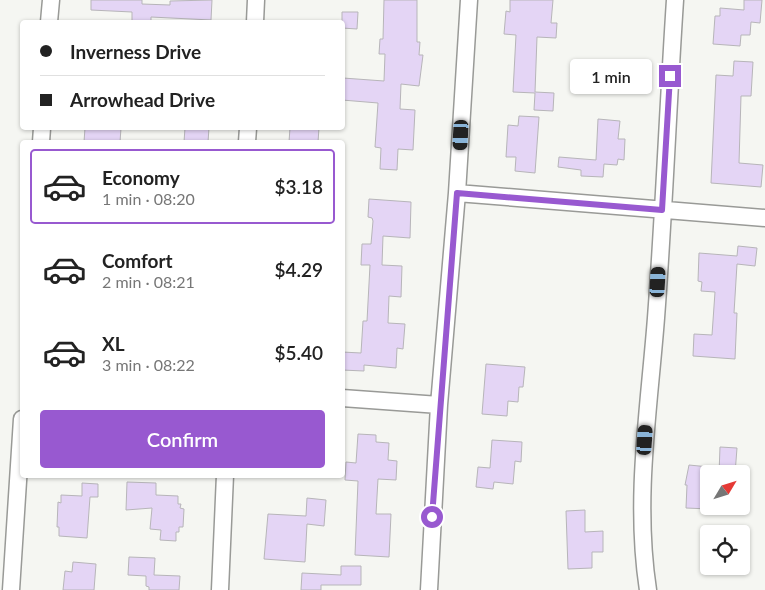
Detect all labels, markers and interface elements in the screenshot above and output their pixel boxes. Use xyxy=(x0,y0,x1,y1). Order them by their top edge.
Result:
text: Inverness Drive xyxy=(70,40,201,63)
callout: 1 min xyxy=(570,58,652,94)
route end xyxy=(659,65,681,87)
text: 1 min xyxy=(591,67,631,86)
text: Arrowhead Drive xyxy=(70,88,215,111)
car xyxy=(452,120,469,150)
icon: car xyxy=(42,164,87,209)
text: Economy xyxy=(102,166,180,189)
text: $3.18 xyxy=(274,175,323,198)
text: 1 min · 08:20 xyxy=(102,189,195,208)
icon: car xyxy=(42,247,87,292)
text: Comfort xyxy=(102,249,173,272)
text: $4.29 xyxy=(274,258,323,281)
car xyxy=(649,267,666,297)
text: 2 min · 08:21 xyxy=(102,272,195,291)
icon: car xyxy=(42,330,87,375)
text: XL xyxy=(102,332,125,355)
text: $5.40 xyxy=(274,341,323,364)
text: 3 min · 08:22 xyxy=(102,355,195,374)
button: Confirm xyxy=(40,410,325,468)
car xyxy=(636,425,653,455)
north arrow xyxy=(700,465,750,515)
map controls xyxy=(700,465,750,575)
route start xyxy=(421,506,443,528)
button: locate xyxy=(700,525,750,575)

